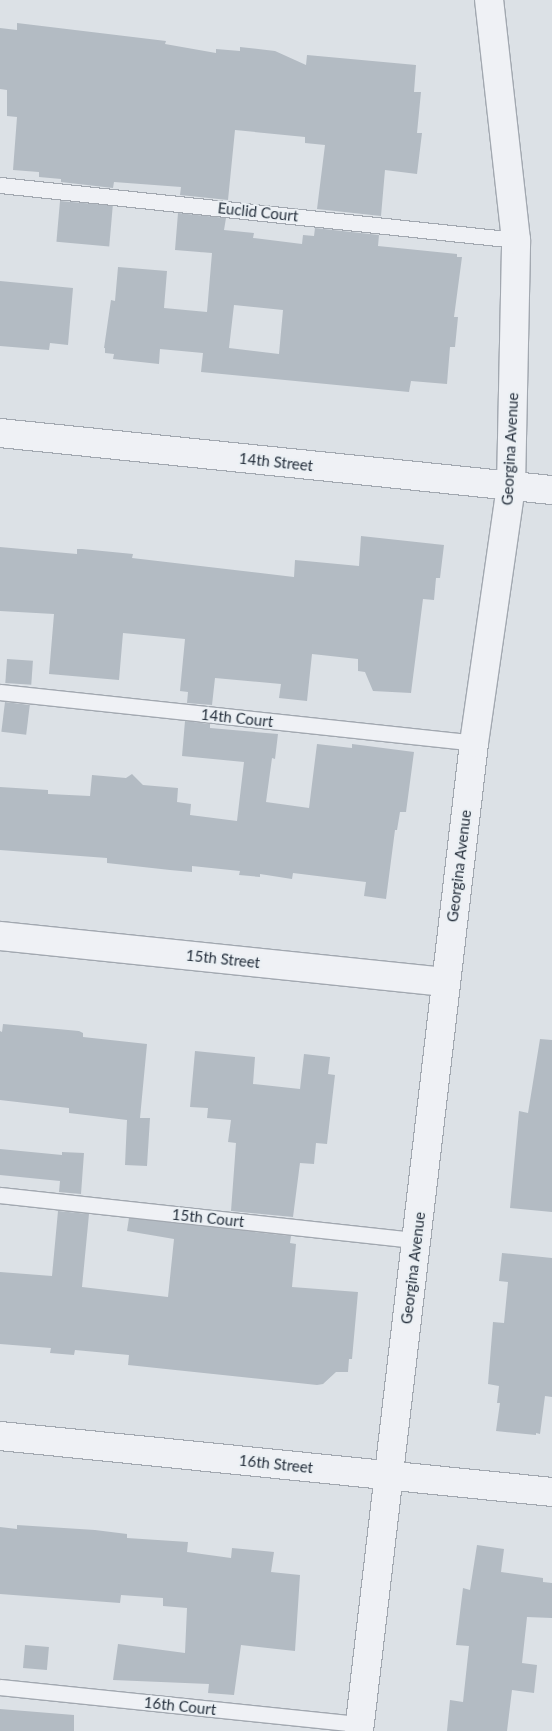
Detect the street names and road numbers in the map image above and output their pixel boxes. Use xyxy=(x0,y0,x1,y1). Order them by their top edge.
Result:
street label: Euclid Court xyxy=(217,199,299,225)
street label: Georgina Avenue xyxy=(498,392,522,506)
street label: 14th Street xyxy=(238,449,314,475)
street label: 14th Court xyxy=(200,705,274,731)
street label: Georgina Avenue xyxy=(443,809,475,923)
street label: 15th Street xyxy=(185,946,261,972)
street label: 15th Court xyxy=(171,1205,245,1231)
street label: Georgina Avenue xyxy=(397,1211,429,1325)
street label: 16th Street xyxy=(238,1451,314,1477)
street label: 16th Court xyxy=(143,1693,217,1719)

